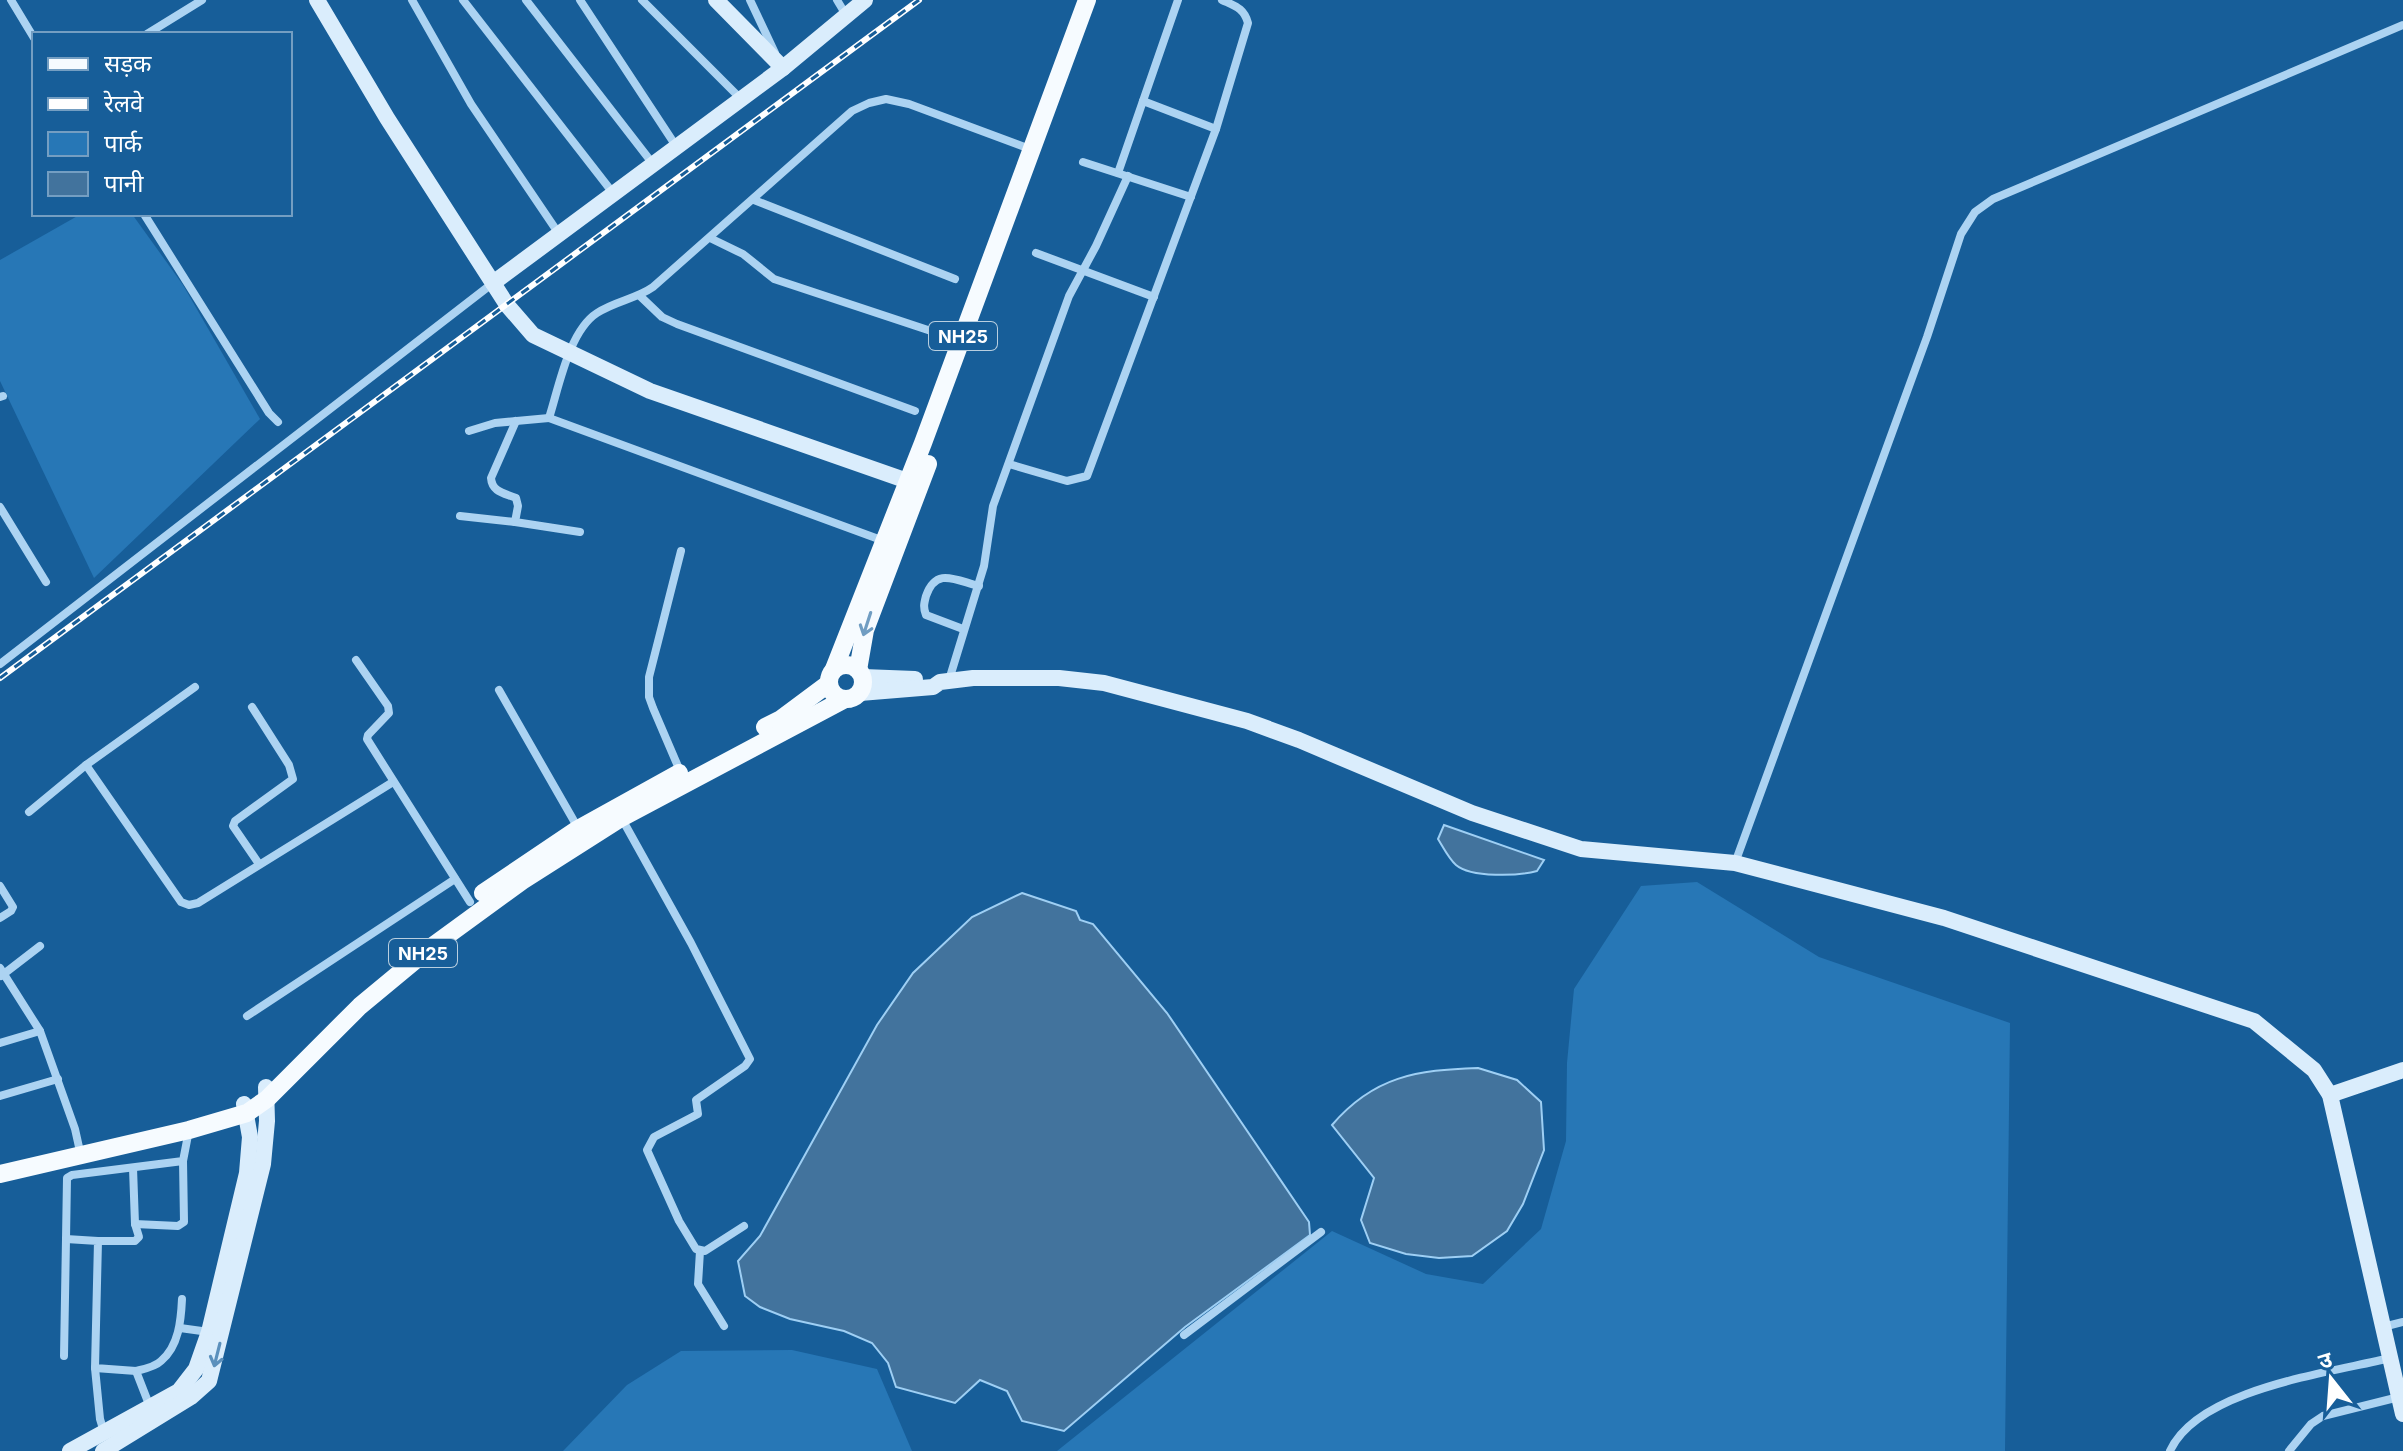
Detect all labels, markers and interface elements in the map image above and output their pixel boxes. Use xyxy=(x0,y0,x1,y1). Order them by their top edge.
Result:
legend xyxy=(32,32,292,216)
text: सड़क xyxy=(104,49,152,78)
text: रेलवे xyxy=(103,89,144,118)
text: पार्क xyxy=(104,129,143,158)
text: पानी xyxy=(104,169,144,198)
road number: NH25 xyxy=(929,322,997,350)
one-way arrow xyxy=(859,611,874,636)
road number: NH25 xyxy=(389,939,457,967)
north arrow xyxy=(2291,1339,2371,1419)
one-way arrow xyxy=(209,1342,224,1368)
text: उ xyxy=(2315,1345,2336,1374)

